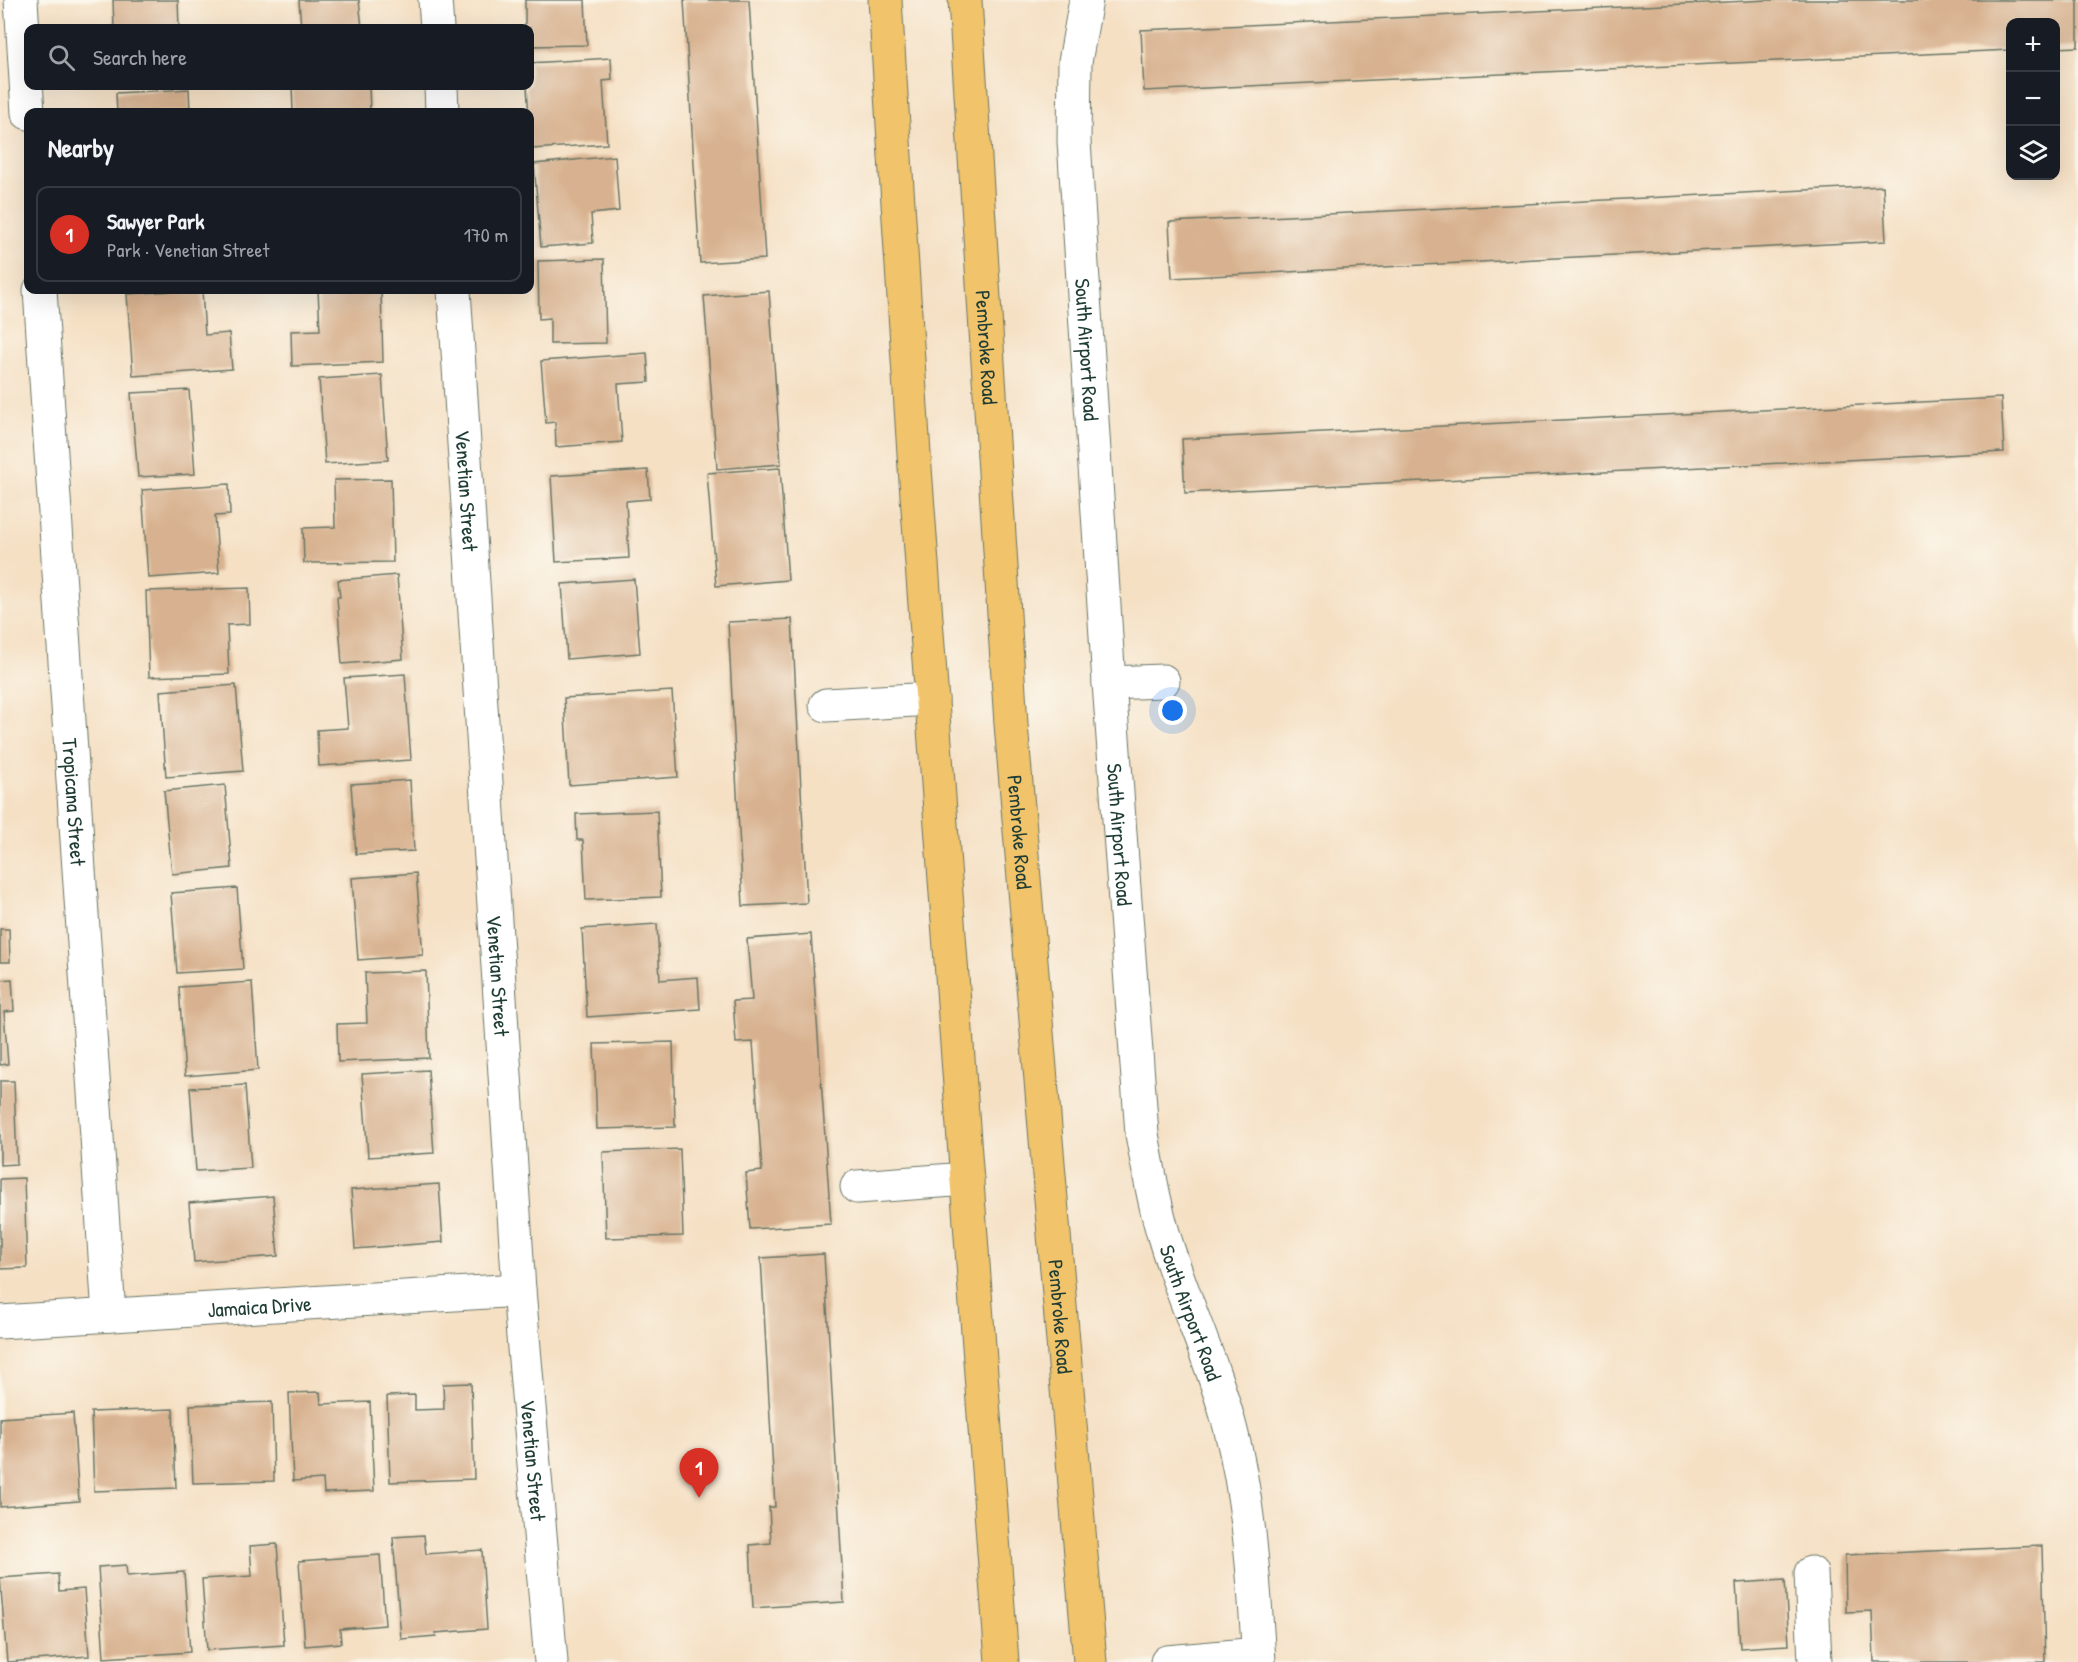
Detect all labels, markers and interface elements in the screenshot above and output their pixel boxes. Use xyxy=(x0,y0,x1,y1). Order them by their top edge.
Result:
map controls xyxy=(2006,18,2060,180)
button: + xyxy=(2006,18,2060,72)
search box xyxy=(24,24,534,90)
icon: search xyxy=(45,41,78,74)
text: Search here xyxy=(93,42,187,72)
button: − xyxy=(2006,72,2060,126)
button: layers xyxy=(2006,126,2060,180)
text: Nearby xyxy=(48,130,114,165)
text: Sawyer Park xyxy=(107,206,204,236)
text: 1 xyxy=(66,221,73,248)
text: 170 m xyxy=(464,221,508,248)
text: Park · Venetian Street xyxy=(107,236,269,263)
street label: South Airport Road xyxy=(1068,278,1107,422)
street label: Pembroke Road xyxy=(969,289,1005,405)
street label: Venetian Street xyxy=(449,429,485,553)
your location xyxy=(1158,696,1187,725)
street label: Tropicana Street xyxy=(56,737,93,867)
street label: South Airport Road xyxy=(1100,762,1140,907)
street label: Pembroke Road xyxy=(1001,774,1039,890)
street label: Venetian Street xyxy=(480,914,517,1038)
street label: South Airport Road xyxy=(1153,1241,1229,1384)
street label: Pembroke Road xyxy=(1042,1258,1080,1375)
street label: Jamaica Drive xyxy=(207,1288,312,1324)
street label: Venetian Street xyxy=(514,1398,553,1523)
pin: 1 xyxy=(680,1448,718,1498)

